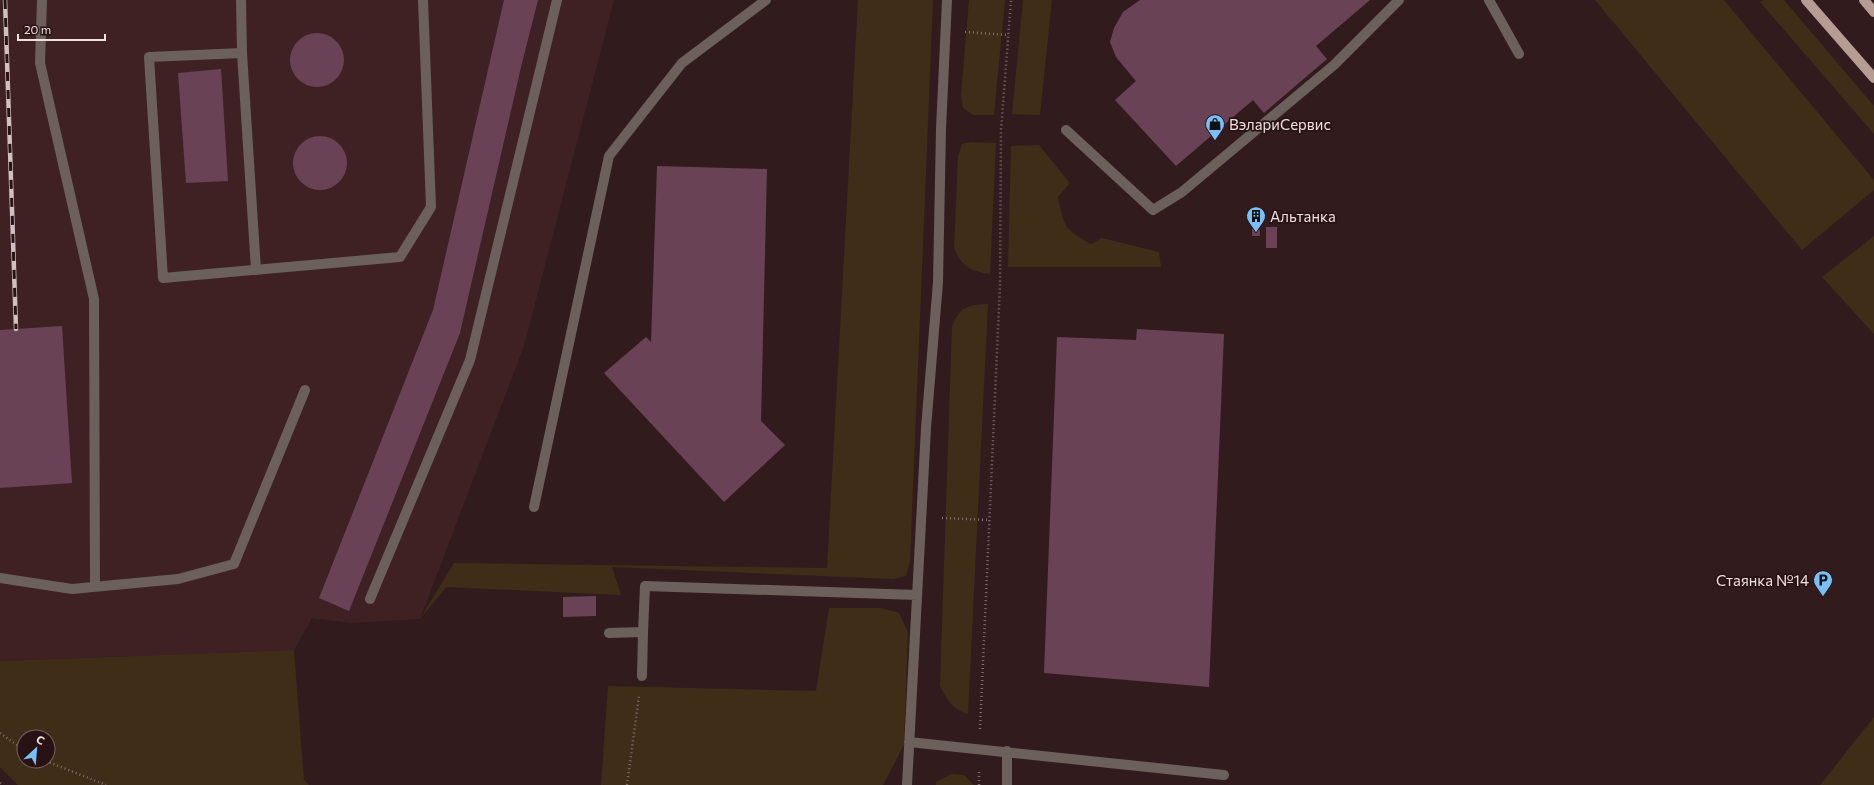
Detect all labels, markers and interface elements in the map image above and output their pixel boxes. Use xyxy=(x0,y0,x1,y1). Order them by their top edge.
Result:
scale bar xyxy=(18,16,105,42)
text: 20 m xyxy=(24,22,51,36)
shop icon: ВэлариСервис xyxy=(1204,113,1226,141)
place label: ВэлариСервис xyxy=(1229,115,1331,133)
building icon: Альтанка xyxy=(1245,205,1267,233)
place label: Альтанка xyxy=(1270,207,1336,225)
parking icon: Стаянка №14 xyxy=(1812,569,1834,597)
place label: Стаянка №14 xyxy=(1716,571,1809,589)
north arrow xyxy=(16,729,56,769)
text: С xyxy=(34,732,47,747)

